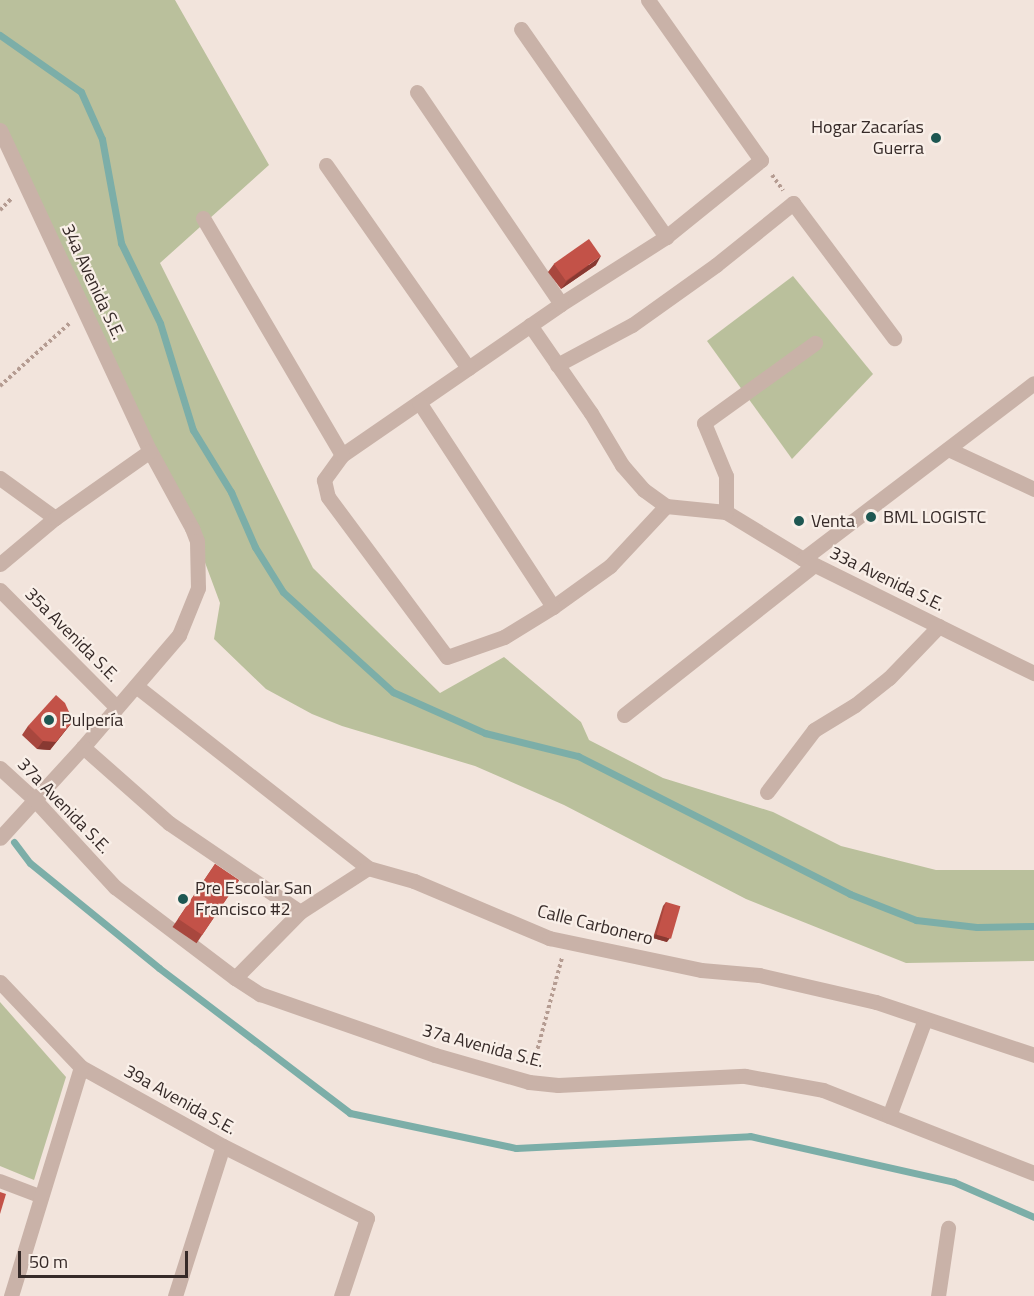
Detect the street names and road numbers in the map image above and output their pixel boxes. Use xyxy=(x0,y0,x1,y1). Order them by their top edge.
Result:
street label: 34a Avenida S.E. xyxy=(57,221,129,343)
street label: 33a Avenida S.E. xyxy=(826,542,948,616)
street label: 35a Avenida S.E. xyxy=(20,583,124,687)
street label: 37a Avenida S.E. xyxy=(13,754,115,858)
street label: Calle Carbonero xyxy=(535,900,655,950)
street label: 37a Avenida S.E. xyxy=(420,1019,546,1073)
street label: 39a Avenida S.E. xyxy=(120,1060,240,1140)

